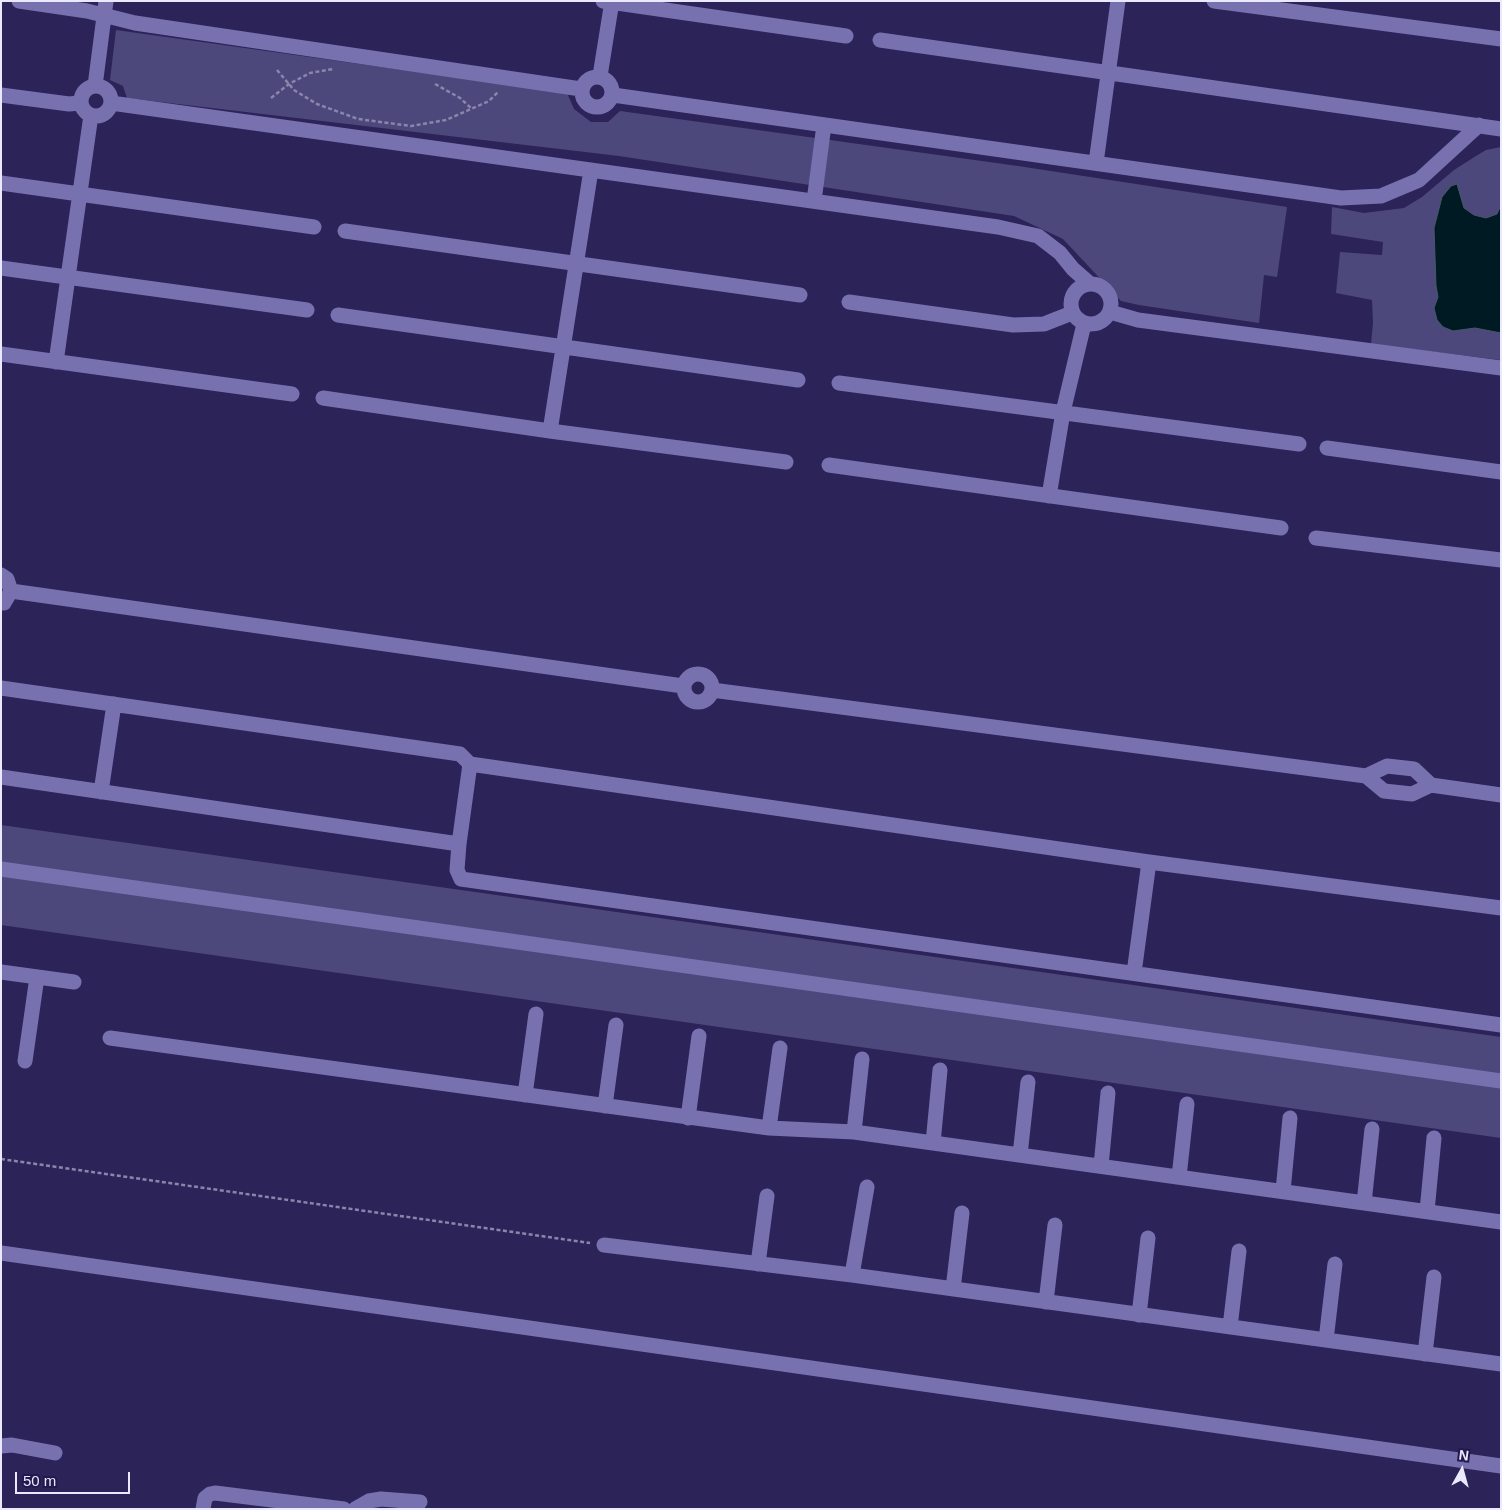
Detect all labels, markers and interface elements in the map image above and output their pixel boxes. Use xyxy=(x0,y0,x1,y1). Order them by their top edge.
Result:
north arrow xyxy=(1437,1445,1487,1495)
text: N xyxy=(1458,1447,1470,1464)
scale bar xyxy=(18,1462,132,1494)
text: 50 m xyxy=(23,1472,56,1489)

